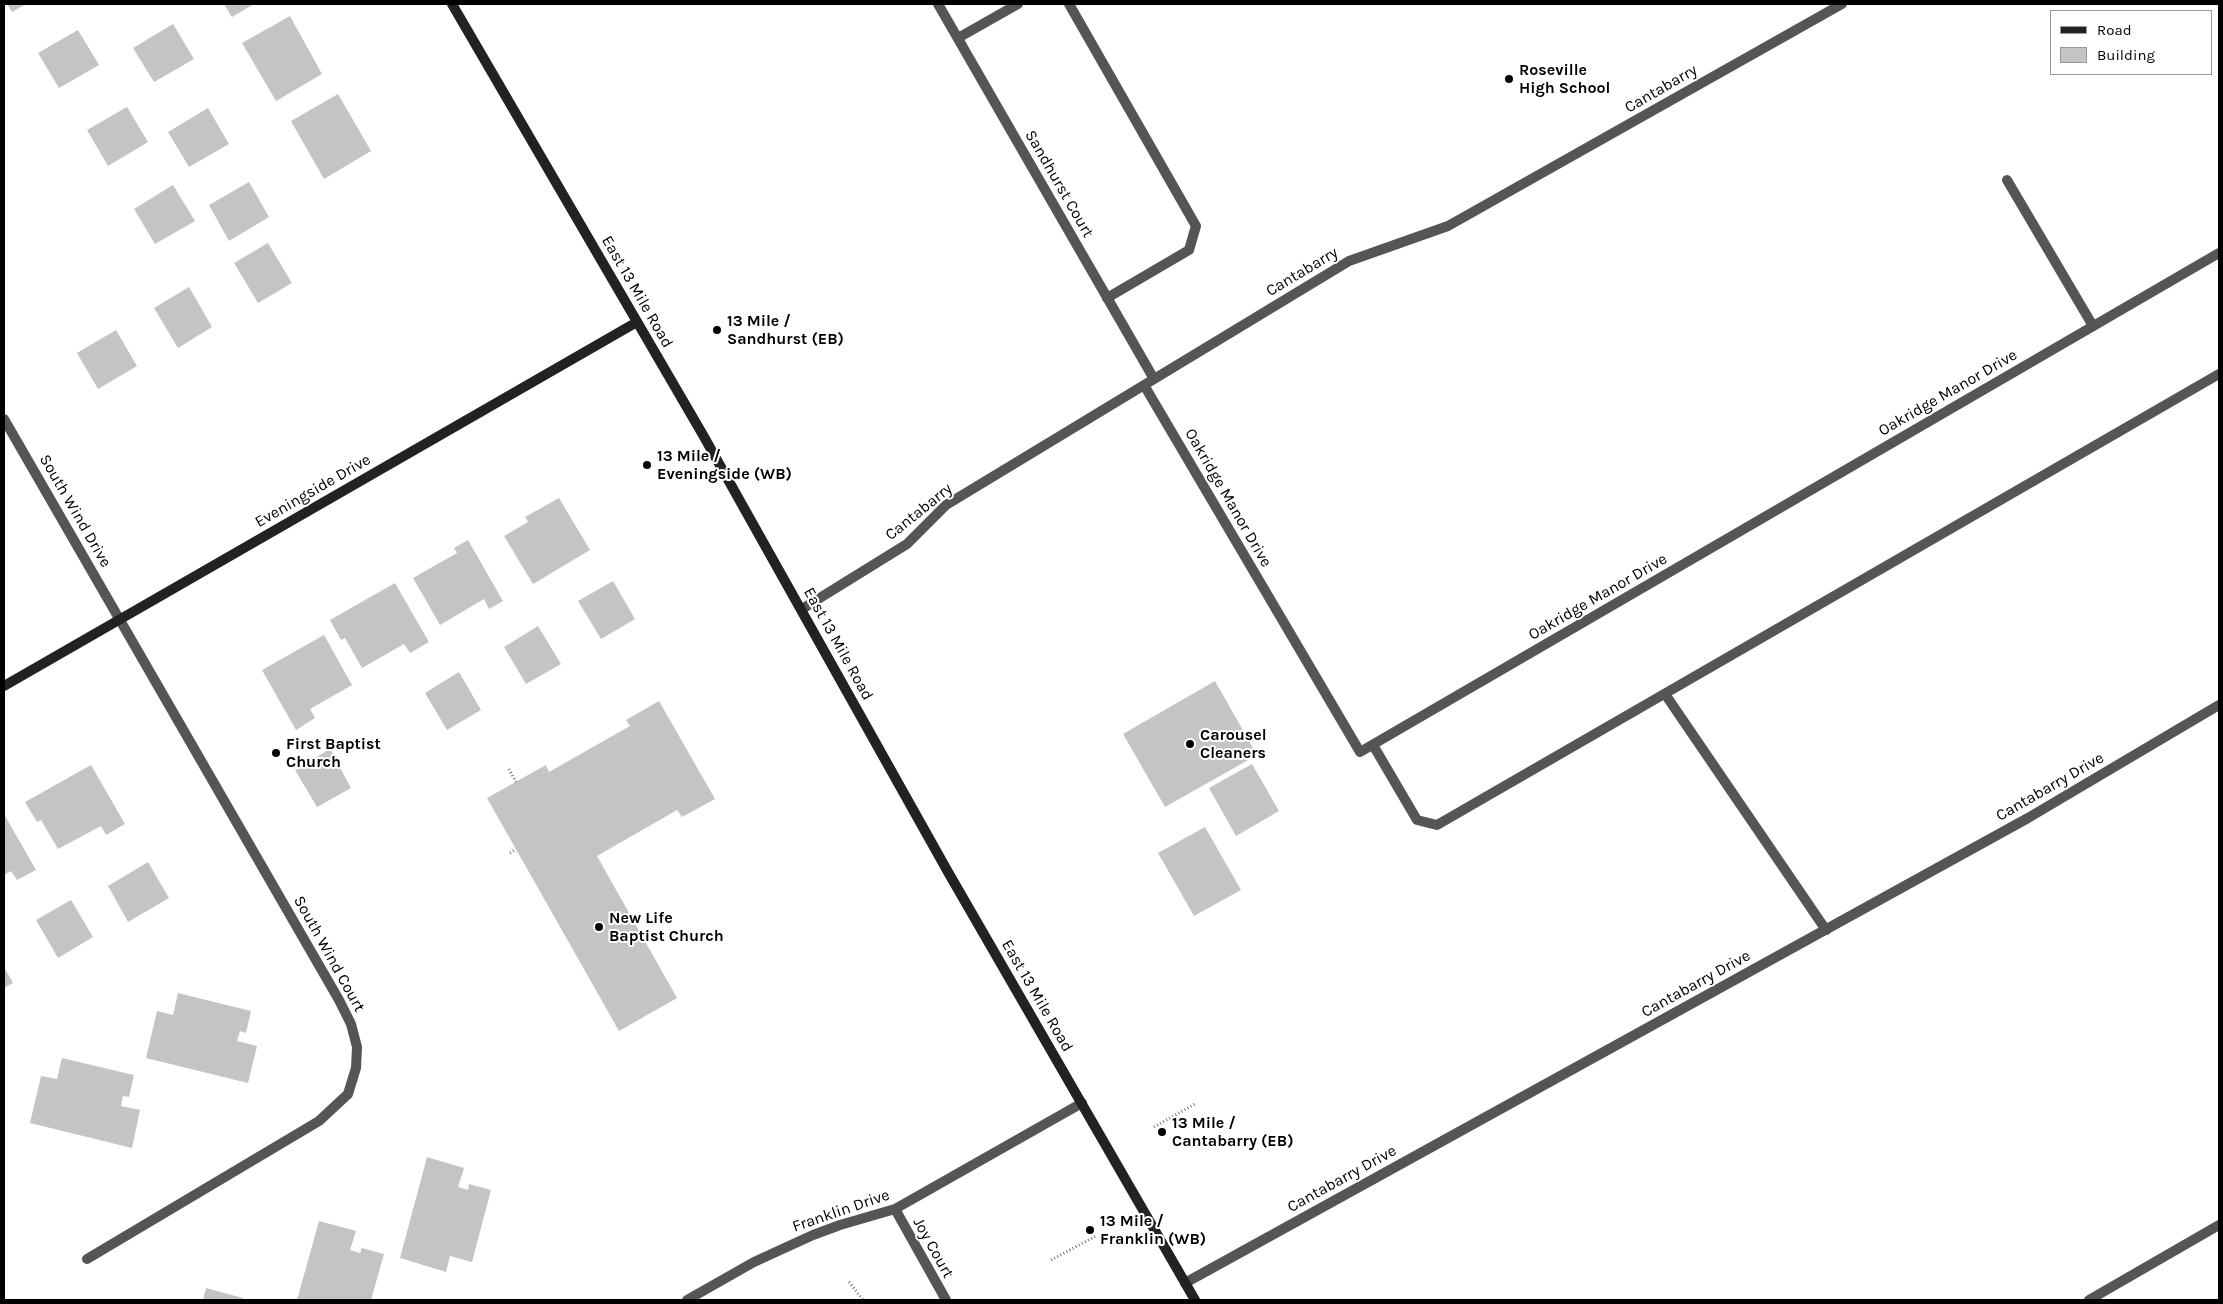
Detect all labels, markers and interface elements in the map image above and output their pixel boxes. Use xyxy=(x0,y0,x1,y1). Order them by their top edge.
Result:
legend xyxy=(2050,10,2213,75)
text: Road xyxy=(2097,21,2132,39)
text: Building xyxy=(2097,46,2155,64)
place label: Roseville High School xyxy=(1519,60,1610,98)
street label: Cantabarry xyxy=(1621,61,1701,117)
marker: Roseville High School xyxy=(1503,73,1515,85)
street label: Sandhurst Court xyxy=(1020,127,1098,241)
street label: East 13 Mile Road xyxy=(597,233,677,351)
street label: Cantabarry xyxy=(1263,243,1341,301)
place label: 13 Mile / Sandhurst (EB) xyxy=(727,311,844,349)
marker: 13 Mile / Sandhurst (EB) xyxy=(711,324,723,336)
street label: Oakridge Manor Drive xyxy=(1875,345,2021,441)
street label: Oakridge Manor Drive xyxy=(1180,425,1276,571)
place label: 13 Mile / Eveningside (WB) xyxy=(657,446,792,484)
street label: Eveningside Drive xyxy=(252,450,374,532)
street label: South Wind Drive xyxy=(35,451,115,571)
marker: 13 Mile / Eveningside (WB) xyxy=(641,459,653,471)
street label: Cantabarry xyxy=(882,479,956,545)
street label: Oakridge Manor Drive xyxy=(1525,549,1671,645)
street label: East 13 Mile Road xyxy=(799,584,877,704)
place label: Carousel Cleaners xyxy=(1200,725,1267,763)
place label: First Baptist Church xyxy=(286,734,381,772)
marker: Carousel Cleaners xyxy=(1184,738,1196,750)
marker: First Baptist Church xyxy=(270,747,282,759)
street label: Cantabarry Drive xyxy=(1993,748,2107,826)
street label: South Wind Court xyxy=(289,893,369,1015)
place label: New Life Baptist Church xyxy=(609,908,724,946)
marker: New Life Baptist Church xyxy=(593,921,605,933)
street label: East 13 Mile Road xyxy=(997,937,1077,1055)
street label: Cantabarry Drive xyxy=(1638,946,1754,1022)
place label: 13 Mile / Cantabarry (EB) xyxy=(1172,1113,1294,1151)
marker: 13 Mile / Cantabarry (EB) xyxy=(1156,1126,1168,1138)
street label: Cantabarry Drive xyxy=(1284,1141,1400,1217)
street label: Franklin Drive xyxy=(790,1185,892,1237)
place label: 13 Mile / Franklin (WB) xyxy=(1100,1211,1206,1249)
street label: Joy Court xyxy=(908,1214,958,1282)
marker: 13 Mile / Franklin (WB) xyxy=(1084,1224,1096,1236)

